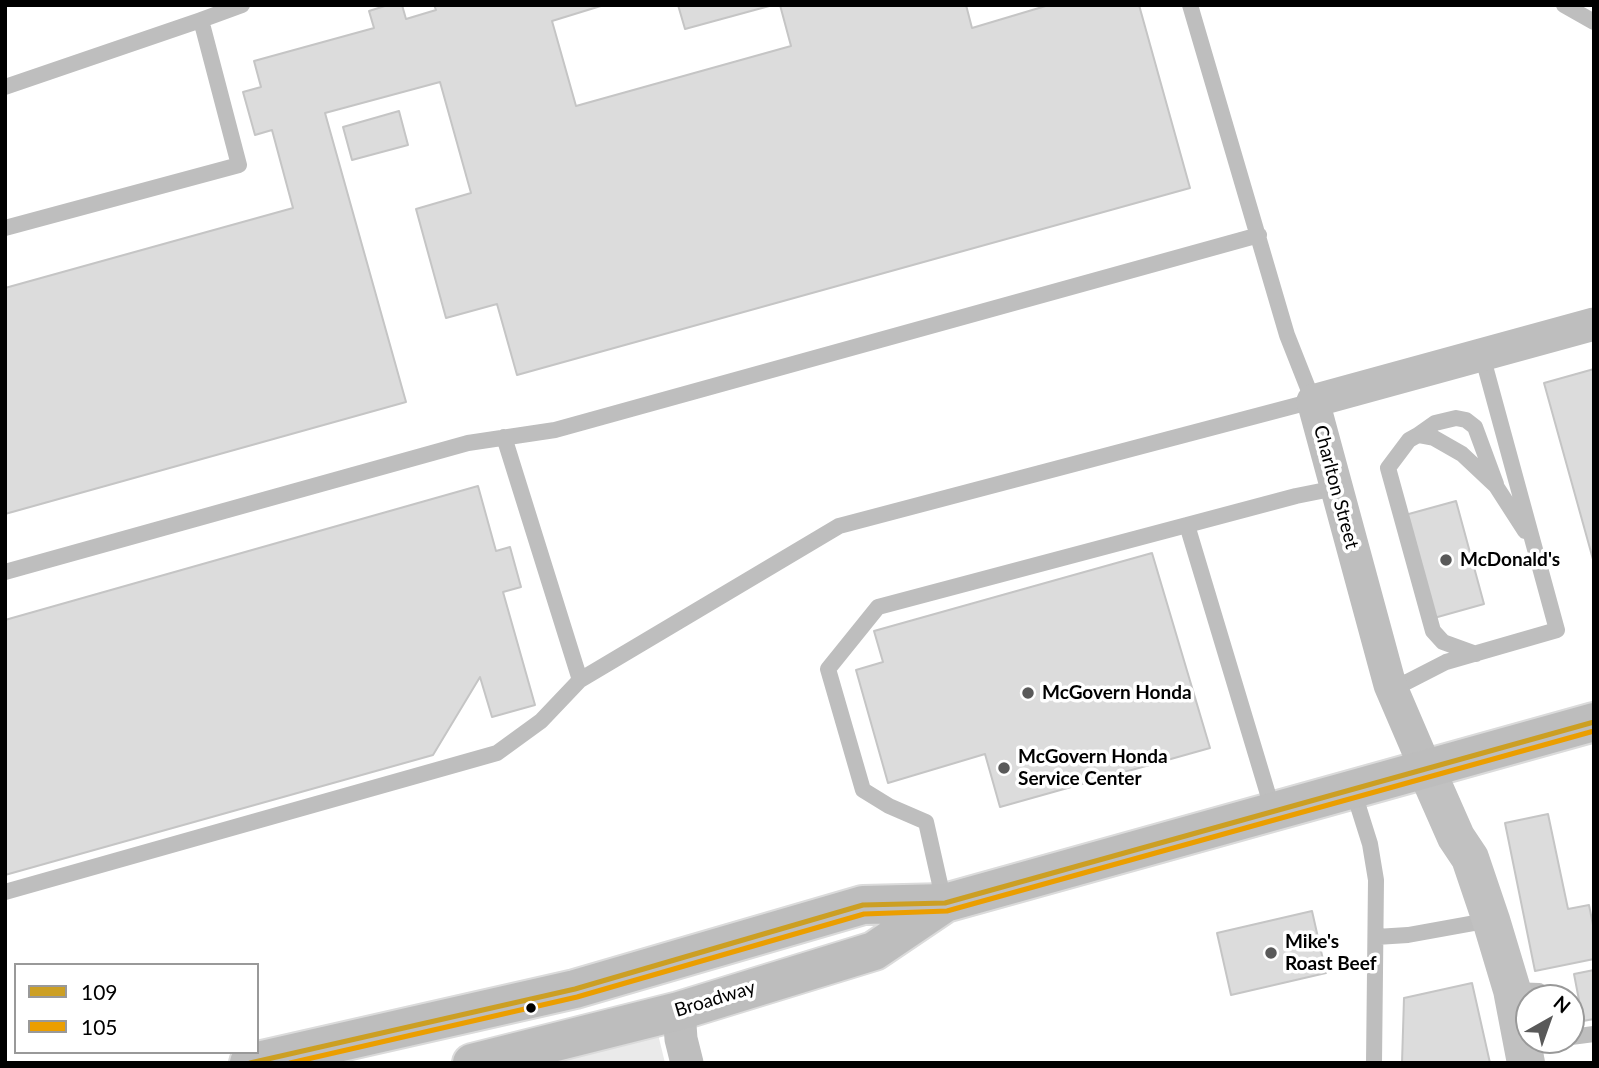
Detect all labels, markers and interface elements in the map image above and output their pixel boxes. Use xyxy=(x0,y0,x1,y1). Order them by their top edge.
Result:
street label: Charlton Street xyxy=(1309,423,1363,551)
place label: McDonald's xyxy=(1460,549,1560,571)
marker: McDonald's xyxy=(1438,552,1454,568)
place label: McGovern Honda xyxy=(1042,682,1192,704)
marker: McGovern Honda xyxy=(1020,685,1036,701)
place label: McGovern Honda Service Center xyxy=(1018,746,1168,790)
marker: McGovern Honda Service Center xyxy=(996,760,1012,776)
place label: Mike's Roast Beef xyxy=(1285,931,1377,975)
marker: Mike's Roast Beef xyxy=(1263,945,1279,961)
legend xyxy=(14,963,259,1054)
street label: Broadway xyxy=(672,976,758,1022)
text: 109 xyxy=(81,979,118,1004)
north arrow xyxy=(1515,984,1585,1054)
text: N xyxy=(1550,991,1576,1018)
unlabelled marker xyxy=(524,1001,538,1015)
text: 105 xyxy=(81,1014,118,1039)

